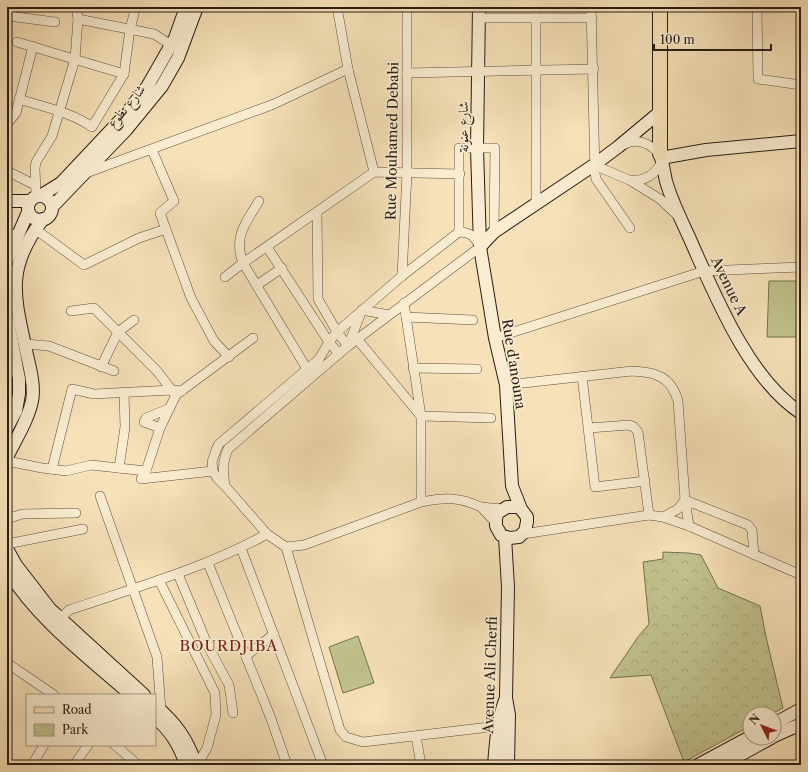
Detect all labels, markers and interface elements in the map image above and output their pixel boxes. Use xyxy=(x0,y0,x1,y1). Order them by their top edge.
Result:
scale bar xyxy=(654,26,771,52)
text: 100 m xyxy=(660,32,695,47)
street label: Rue Mouhamed Debabi xyxy=(382,62,402,220)
street label: شارع تطوع xyxy=(103,81,152,133)
street label: شارع عنونة xyxy=(454,101,475,152)
street label: Avenue A xyxy=(707,253,751,319)
street label: Rue d'anouna xyxy=(498,317,530,411)
street label: Avenue Ali Cherfi xyxy=(479,616,501,735)
district label: BOURDJIBA xyxy=(180,636,278,655)
legend xyxy=(26,694,156,746)
text: Road xyxy=(62,702,92,717)
north arrow xyxy=(742,706,782,746)
text: N xyxy=(746,711,763,728)
text: Park xyxy=(62,722,89,737)

